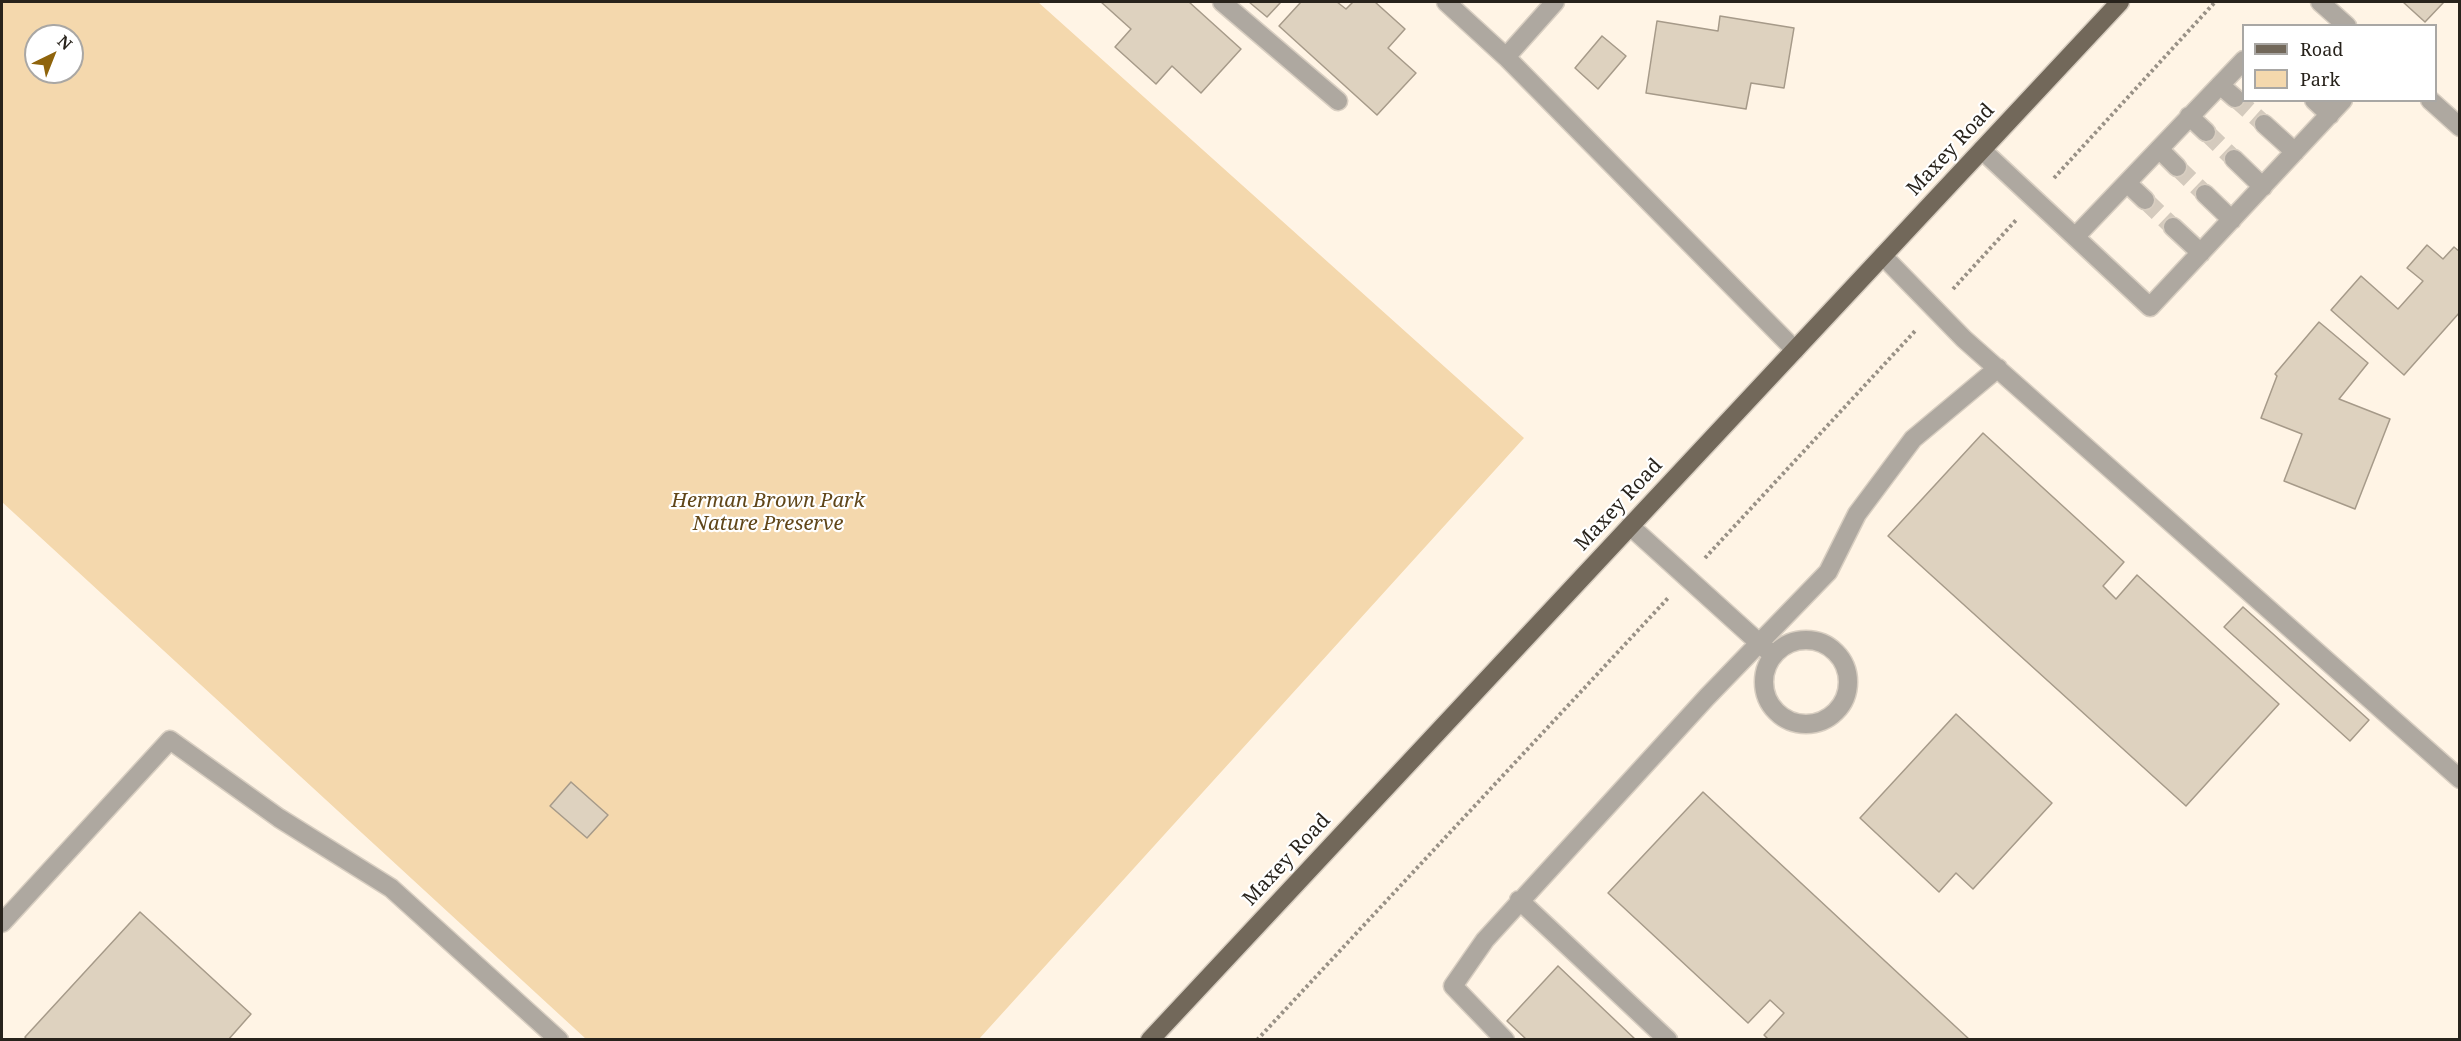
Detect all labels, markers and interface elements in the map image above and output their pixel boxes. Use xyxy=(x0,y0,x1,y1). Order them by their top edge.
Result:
north arrow xyxy=(24,24,84,84)
legend xyxy=(2242,24,2437,102)
text: N xyxy=(53,30,77,55)
text: Road xyxy=(2300,37,2343,61)
text: Park xyxy=(2300,67,2340,91)
street label: Maxey Road xyxy=(1902,99,2000,201)
street label: Maxey Road xyxy=(1570,454,1668,556)
park label: Herman Brown Park Nature Preserve xyxy=(671,489,865,536)
street label: Maxey Road xyxy=(1238,809,1336,911)

